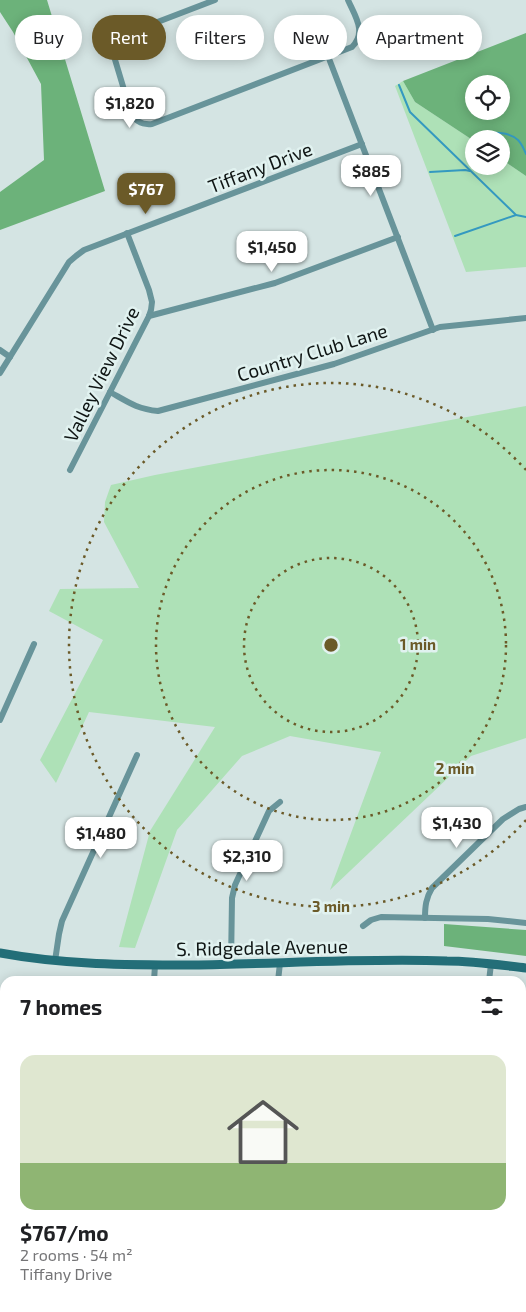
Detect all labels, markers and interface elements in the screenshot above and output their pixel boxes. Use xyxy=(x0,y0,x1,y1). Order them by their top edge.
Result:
chip: Buy xyxy=(15,15,82,60)
chip: Rent xyxy=(92,15,166,60)
chip: Filters xyxy=(176,15,264,60)
chip: New xyxy=(274,15,347,60)
chip: Apartment xyxy=(357,15,482,60)
map controls xyxy=(465,75,510,175)
button: locate xyxy=(465,75,510,120)
pin: $1,820 xyxy=(89,86,171,129)
text: $1,820 xyxy=(105,93,155,112)
button: layers xyxy=(465,130,510,175)
street label: Tiffany Drive xyxy=(205,137,315,197)
pin: $885 xyxy=(341,154,401,197)
text: $885 xyxy=(352,161,390,180)
pin: $767 xyxy=(116,172,176,215)
text: $767 xyxy=(128,179,164,198)
pin: $1,450 xyxy=(231,230,313,273)
text: $1,450 xyxy=(247,237,297,256)
street label: Valley View Drive xyxy=(58,303,144,445)
street label: Country Club Lane xyxy=(234,318,390,386)
text: 1 min xyxy=(400,635,436,653)
centre of rings xyxy=(322,636,340,654)
text: 2 min xyxy=(436,759,474,777)
pin: $1,430 xyxy=(416,806,498,849)
text: $1,430 xyxy=(432,813,482,832)
pin: $1,480 xyxy=(60,816,142,859)
text: $1,480 xyxy=(76,823,126,842)
pin: $2,310 xyxy=(206,840,288,882)
text: $2,310 xyxy=(223,846,271,865)
text: 3 min xyxy=(312,897,350,915)
street label: S. Ridgedale Avenue xyxy=(176,934,348,960)
icon: filters xyxy=(478,992,506,1020)
text: 7 homes xyxy=(20,994,102,1019)
icon: home xyxy=(218,1087,308,1177)
text: $767/mo xyxy=(20,1220,109,1245)
text: 2 rooms · 54 m² xyxy=(20,1245,133,1264)
text: Tiffany Drive xyxy=(20,1264,112,1283)

